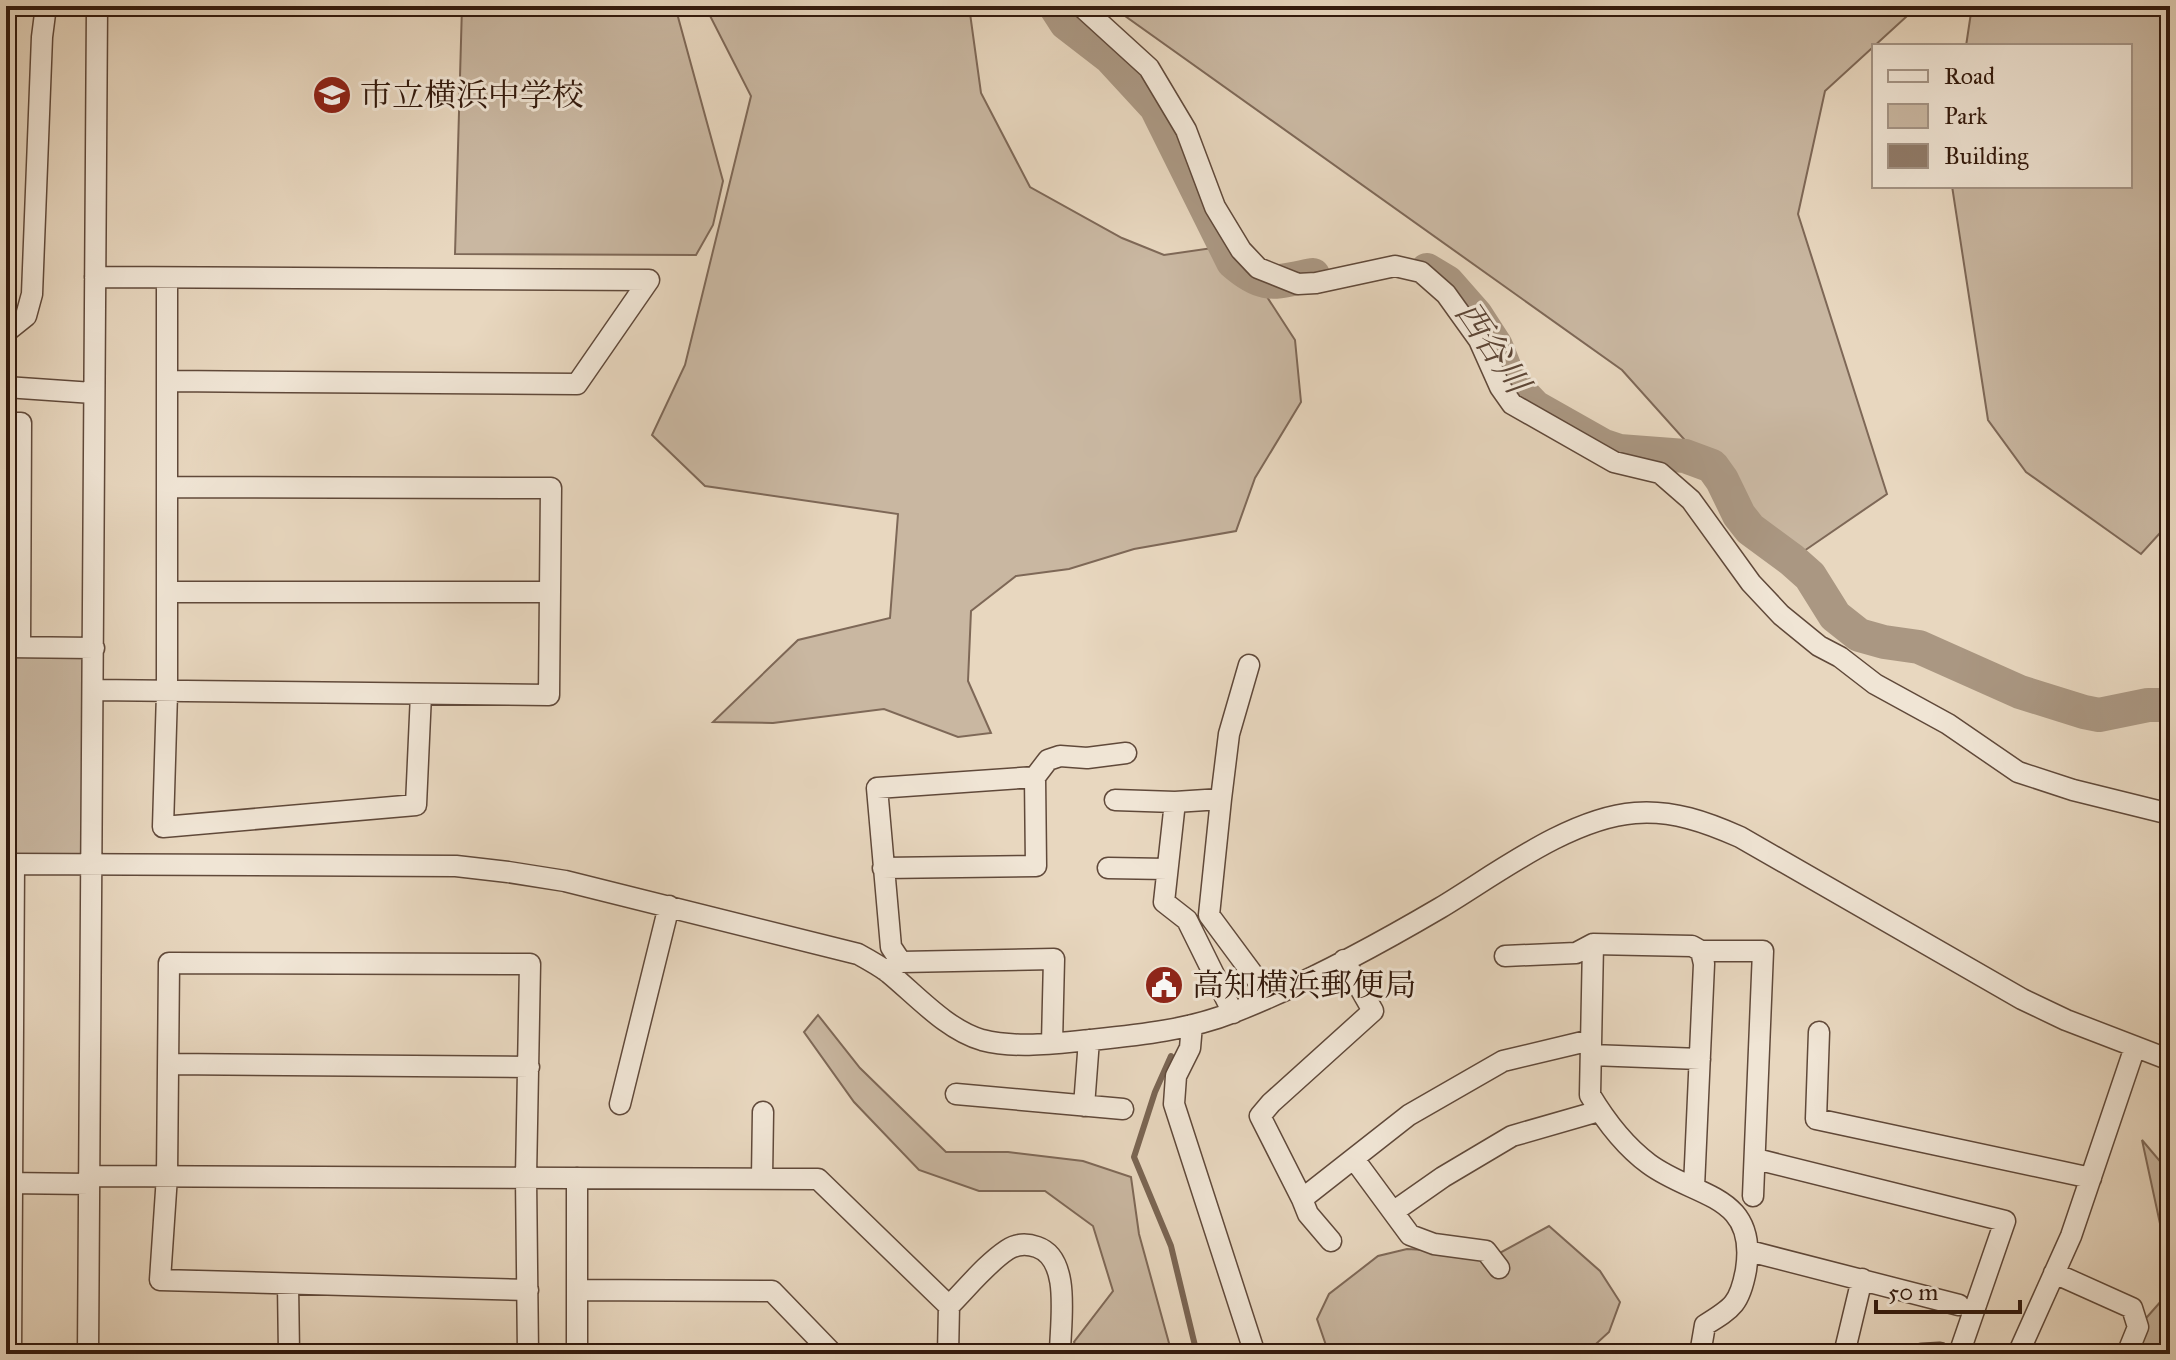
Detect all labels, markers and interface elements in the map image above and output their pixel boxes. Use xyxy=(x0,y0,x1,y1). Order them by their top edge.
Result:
legend xyxy=(1872,44,2132,188)
text: Road xyxy=(1944,61,1995,91)
school or university icon: 市立横浜中学校 xyxy=(311,74,353,116)
place label: 市立横浜中学校 xyxy=(360,76,584,115)
text: Park xyxy=(1944,101,1988,131)
text: Building xyxy=(1944,141,2029,171)
water label: 西谷川 xyxy=(1447,294,1540,404)
public building icon: 高知横浜郵便局 xyxy=(1143,964,1185,1006)
place label: 高知横浜郵便局 xyxy=(1192,966,1416,1005)
scale bar xyxy=(1876,1264,2020,1314)
text: 50 m xyxy=(1888,1277,1938,1307)

